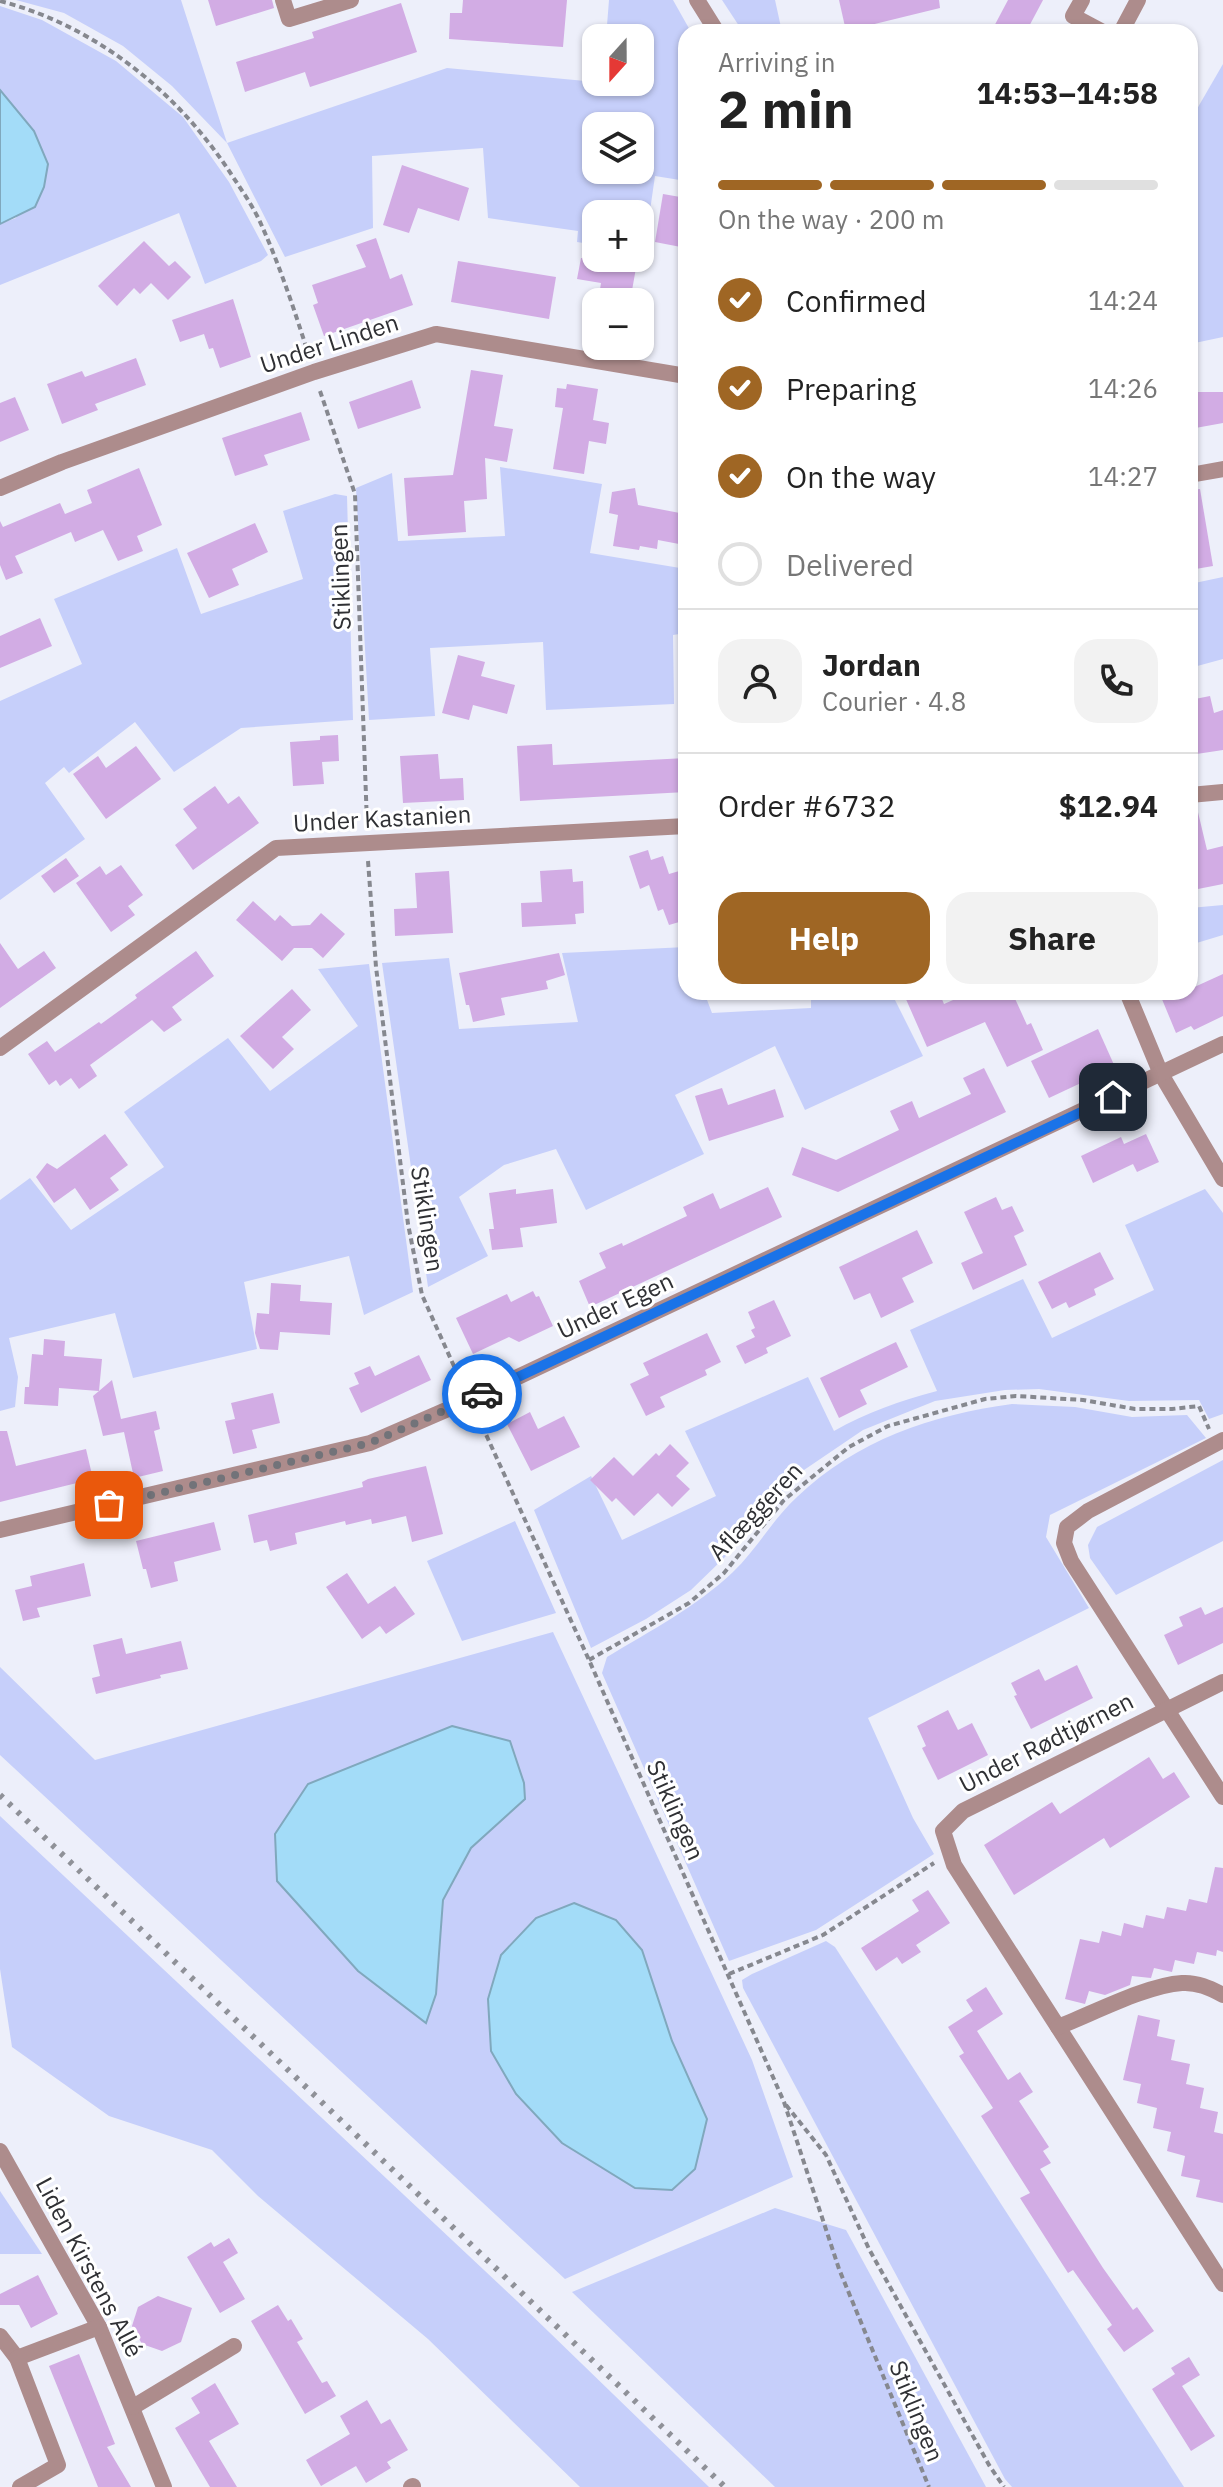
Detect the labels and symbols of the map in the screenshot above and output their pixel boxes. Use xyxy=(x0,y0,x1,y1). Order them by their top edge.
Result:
north arrow xyxy=(582,24,654,96)
street label: Under Linden xyxy=(256,306,402,380)
street label: Stiklingen xyxy=(322,523,358,631)
street label: Under Kastanien xyxy=(292,797,472,839)
pin xyxy=(1079,1063,1147,1131)
street label: Stiklingen xyxy=(404,1164,452,1274)
street label: Under Egen xyxy=(552,1264,678,1346)
courier xyxy=(442,1354,522,1434)
street label: Aflæggeren xyxy=(701,1455,809,1567)
pin xyxy=(75,1471,143,1539)
street label: Under Rødtjørnen xyxy=(953,1684,1139,1800)
street label: Stiklingen xyxy=(640,1755,712,1865)
street label: Liden Kirstens Allé xyxy=(29,2171,151,2363)
street label: Stiklingen xyxy=(882,2356,952,2466)

